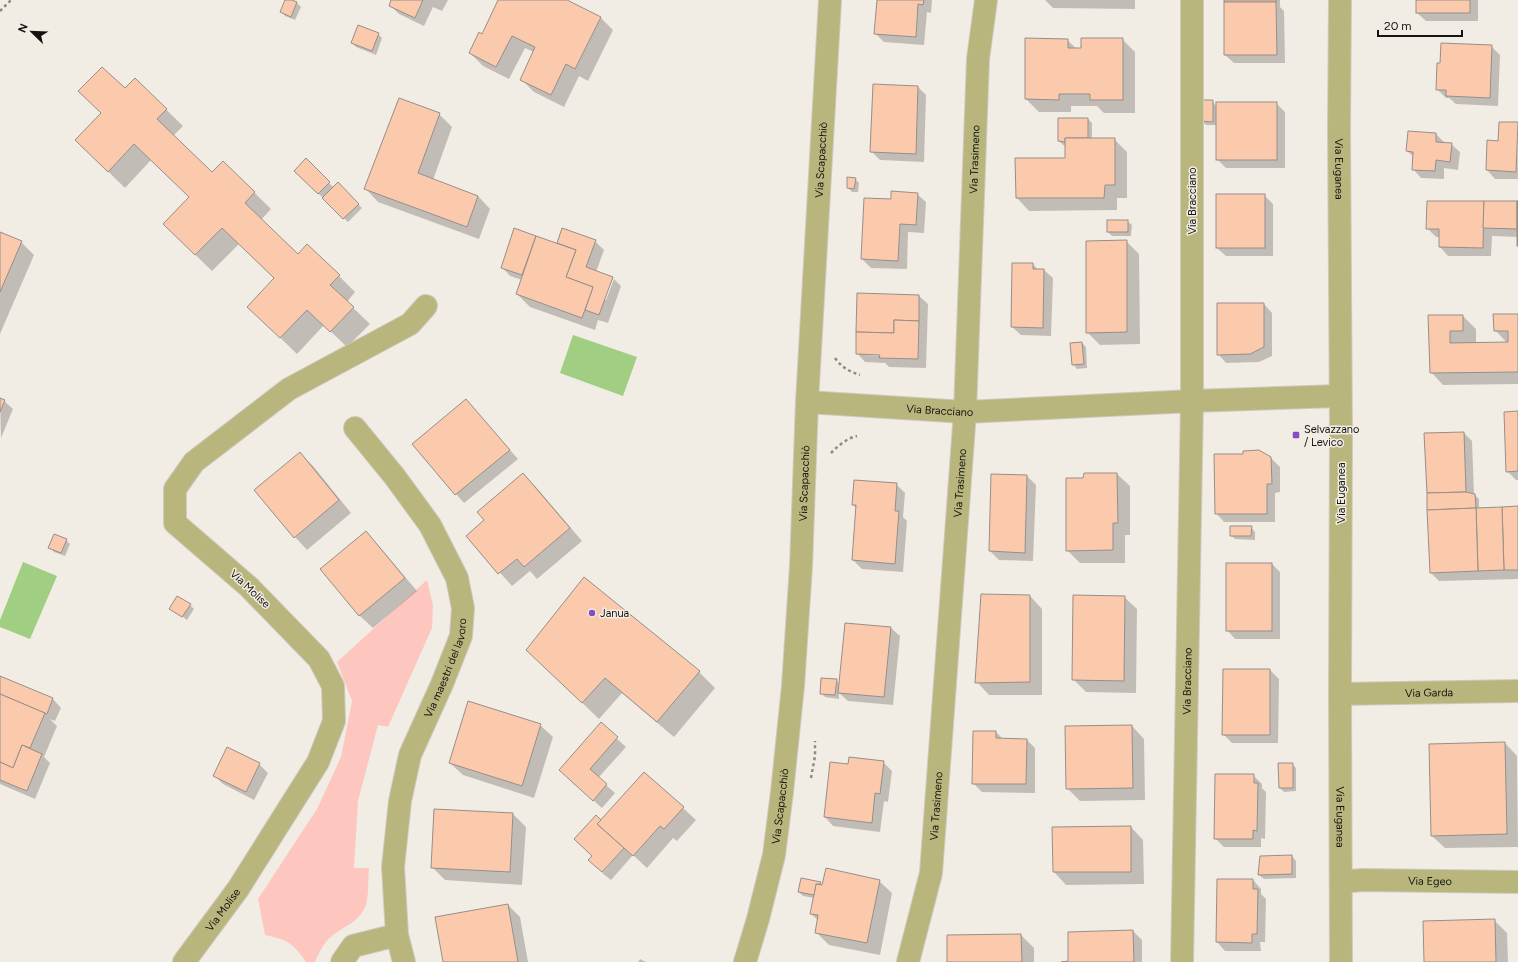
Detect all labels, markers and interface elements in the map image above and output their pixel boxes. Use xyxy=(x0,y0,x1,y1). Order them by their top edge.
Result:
north arrow xyxy=(12,12,52,52)
scale bar xyxy=(1378,12,1462,38)
text: 20 m xyxy=(1384,19,1412,33)
text: N xyxy=(16,22,31,35)
street label: Via Scapacchiò xyxy=(812,121,830,198)
street label: Via Trasimeno xyxy=(967,125,982,194)
street label: Via Euganea xyxy=(1333,138,1346,200)
street label: Via Bracciano xyxy=(1186,167,1199,235)
street label: Via Bracciano xyxy=(906,402,974,419)
place label: Selvazzano / Levico xyxy=(1304,423,1359,449)
marker: Selvazzano / Levico xyxy=(1291,430,1301,440)
street label: Via Scapacchiò xyxy=(796,445,812,522)
street label: Via Trasimeno xyxy=(951,448,969,518)
street label: Via Euganea xyxy=(1335,463,1348,523)
street label: Via Molise xyxy=(227,567,273,611)
place label: Janua xyxy=(600,607,629,620)
marker: Janua xyxy=(587,608,597,618)
street label: Via maestri del lavoro xyxy=(421,618,469,719)
street label: Via Bracciano xyxy=(1180,647,1194,715)
street label: Via Garda xyxy=(1405,686,1453,699)
street label: Via Scapacchiò xyxy=(769,768,791,845)
street label: Via Trasimeno xyxy=(927,771,945,841)
street label: Via Euganea xyxy=(1334,786,1347,848)
street label: Via Egeo xyxy=(1408,874,1452,888)
street label: Via Molise xyxy=(202,886,243,934)

